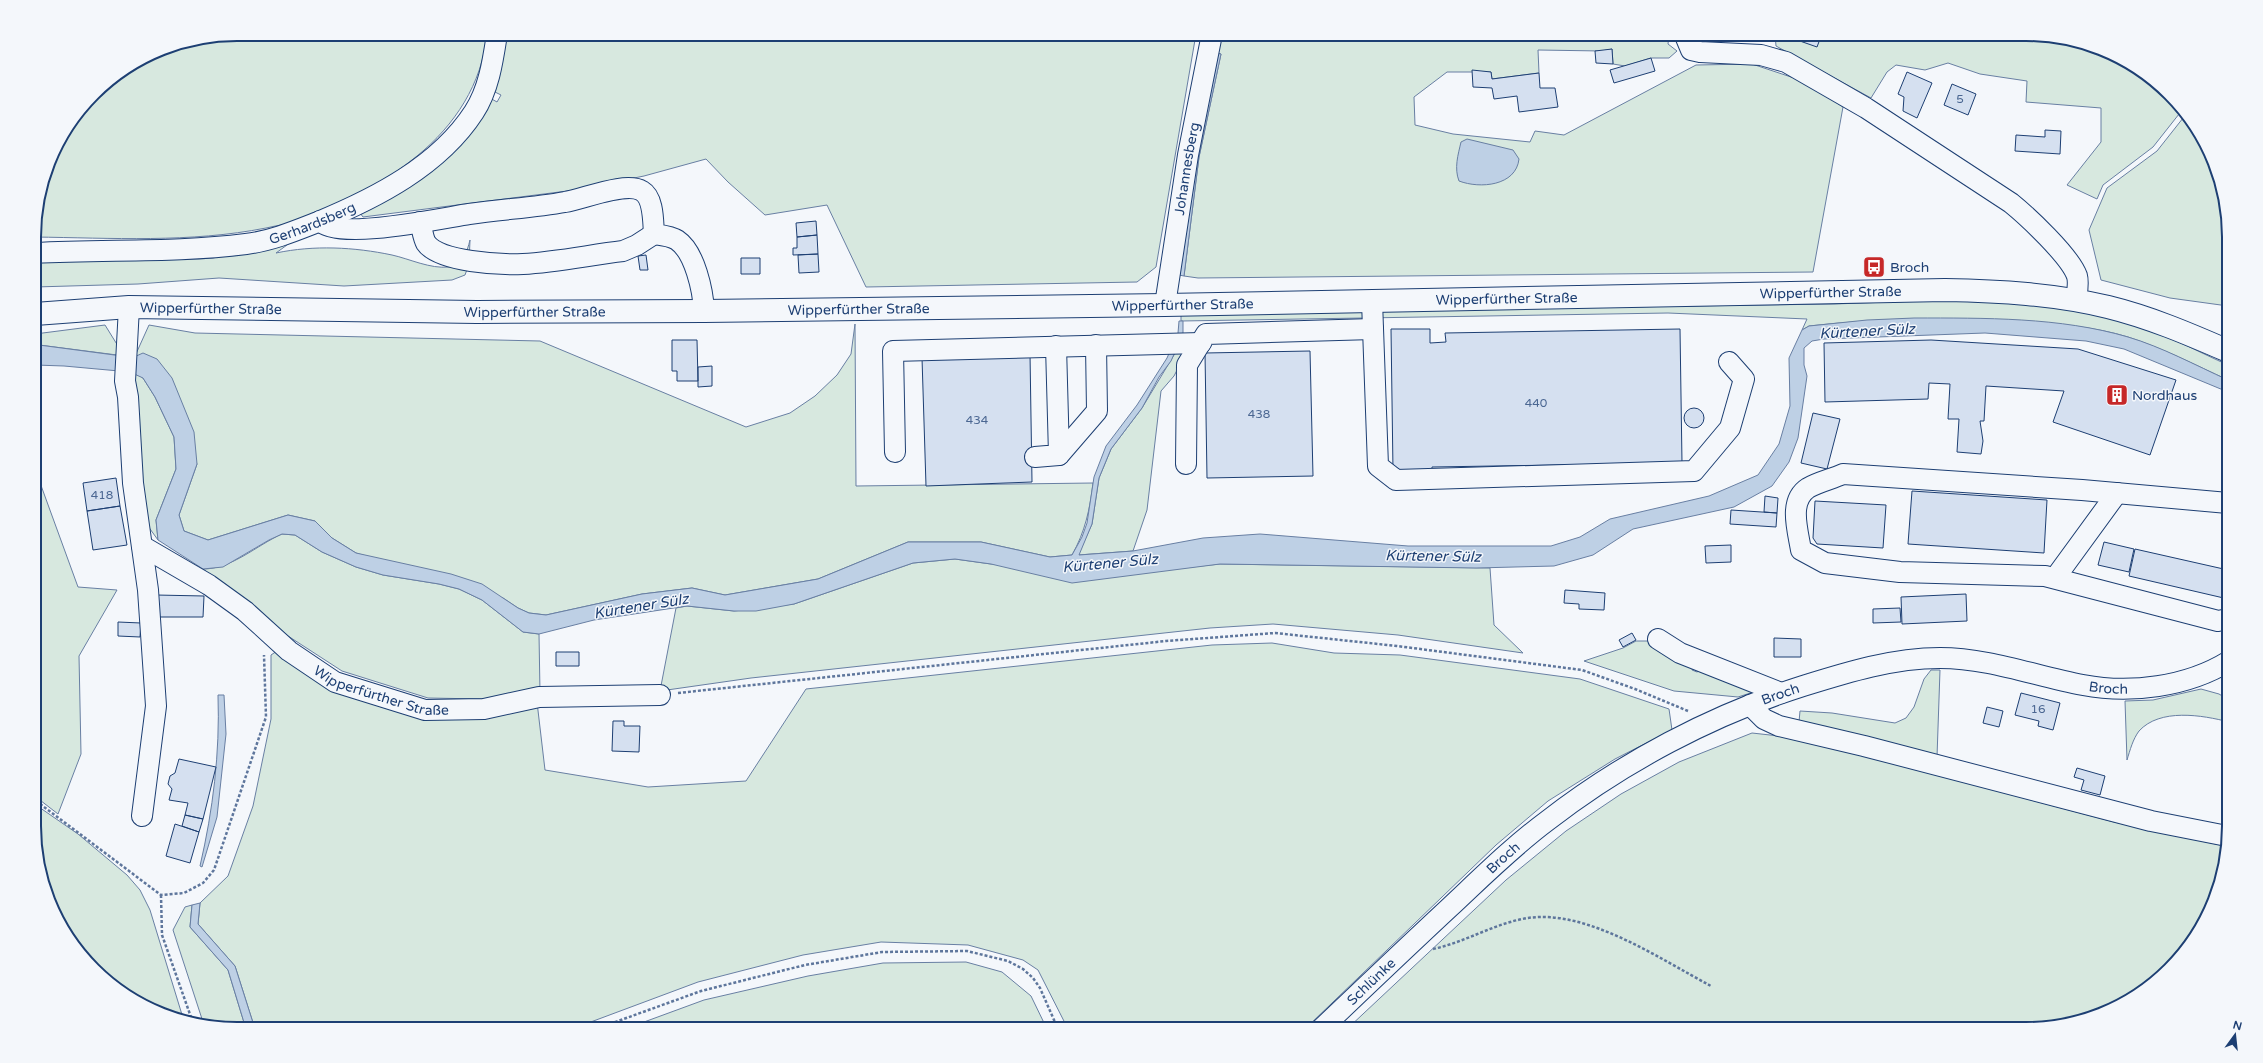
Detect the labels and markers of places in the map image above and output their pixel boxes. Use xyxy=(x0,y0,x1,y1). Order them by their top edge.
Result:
bus stop icon: Broch xyxy=(1861,254,1887,280)
place label: Broch xyxy=(1890,259,1929,276)
building icon: Nordhaus xyxy=(2104,382,2130,408)
place label: Nordhaus xyxy=(2132,387,2197,404)

